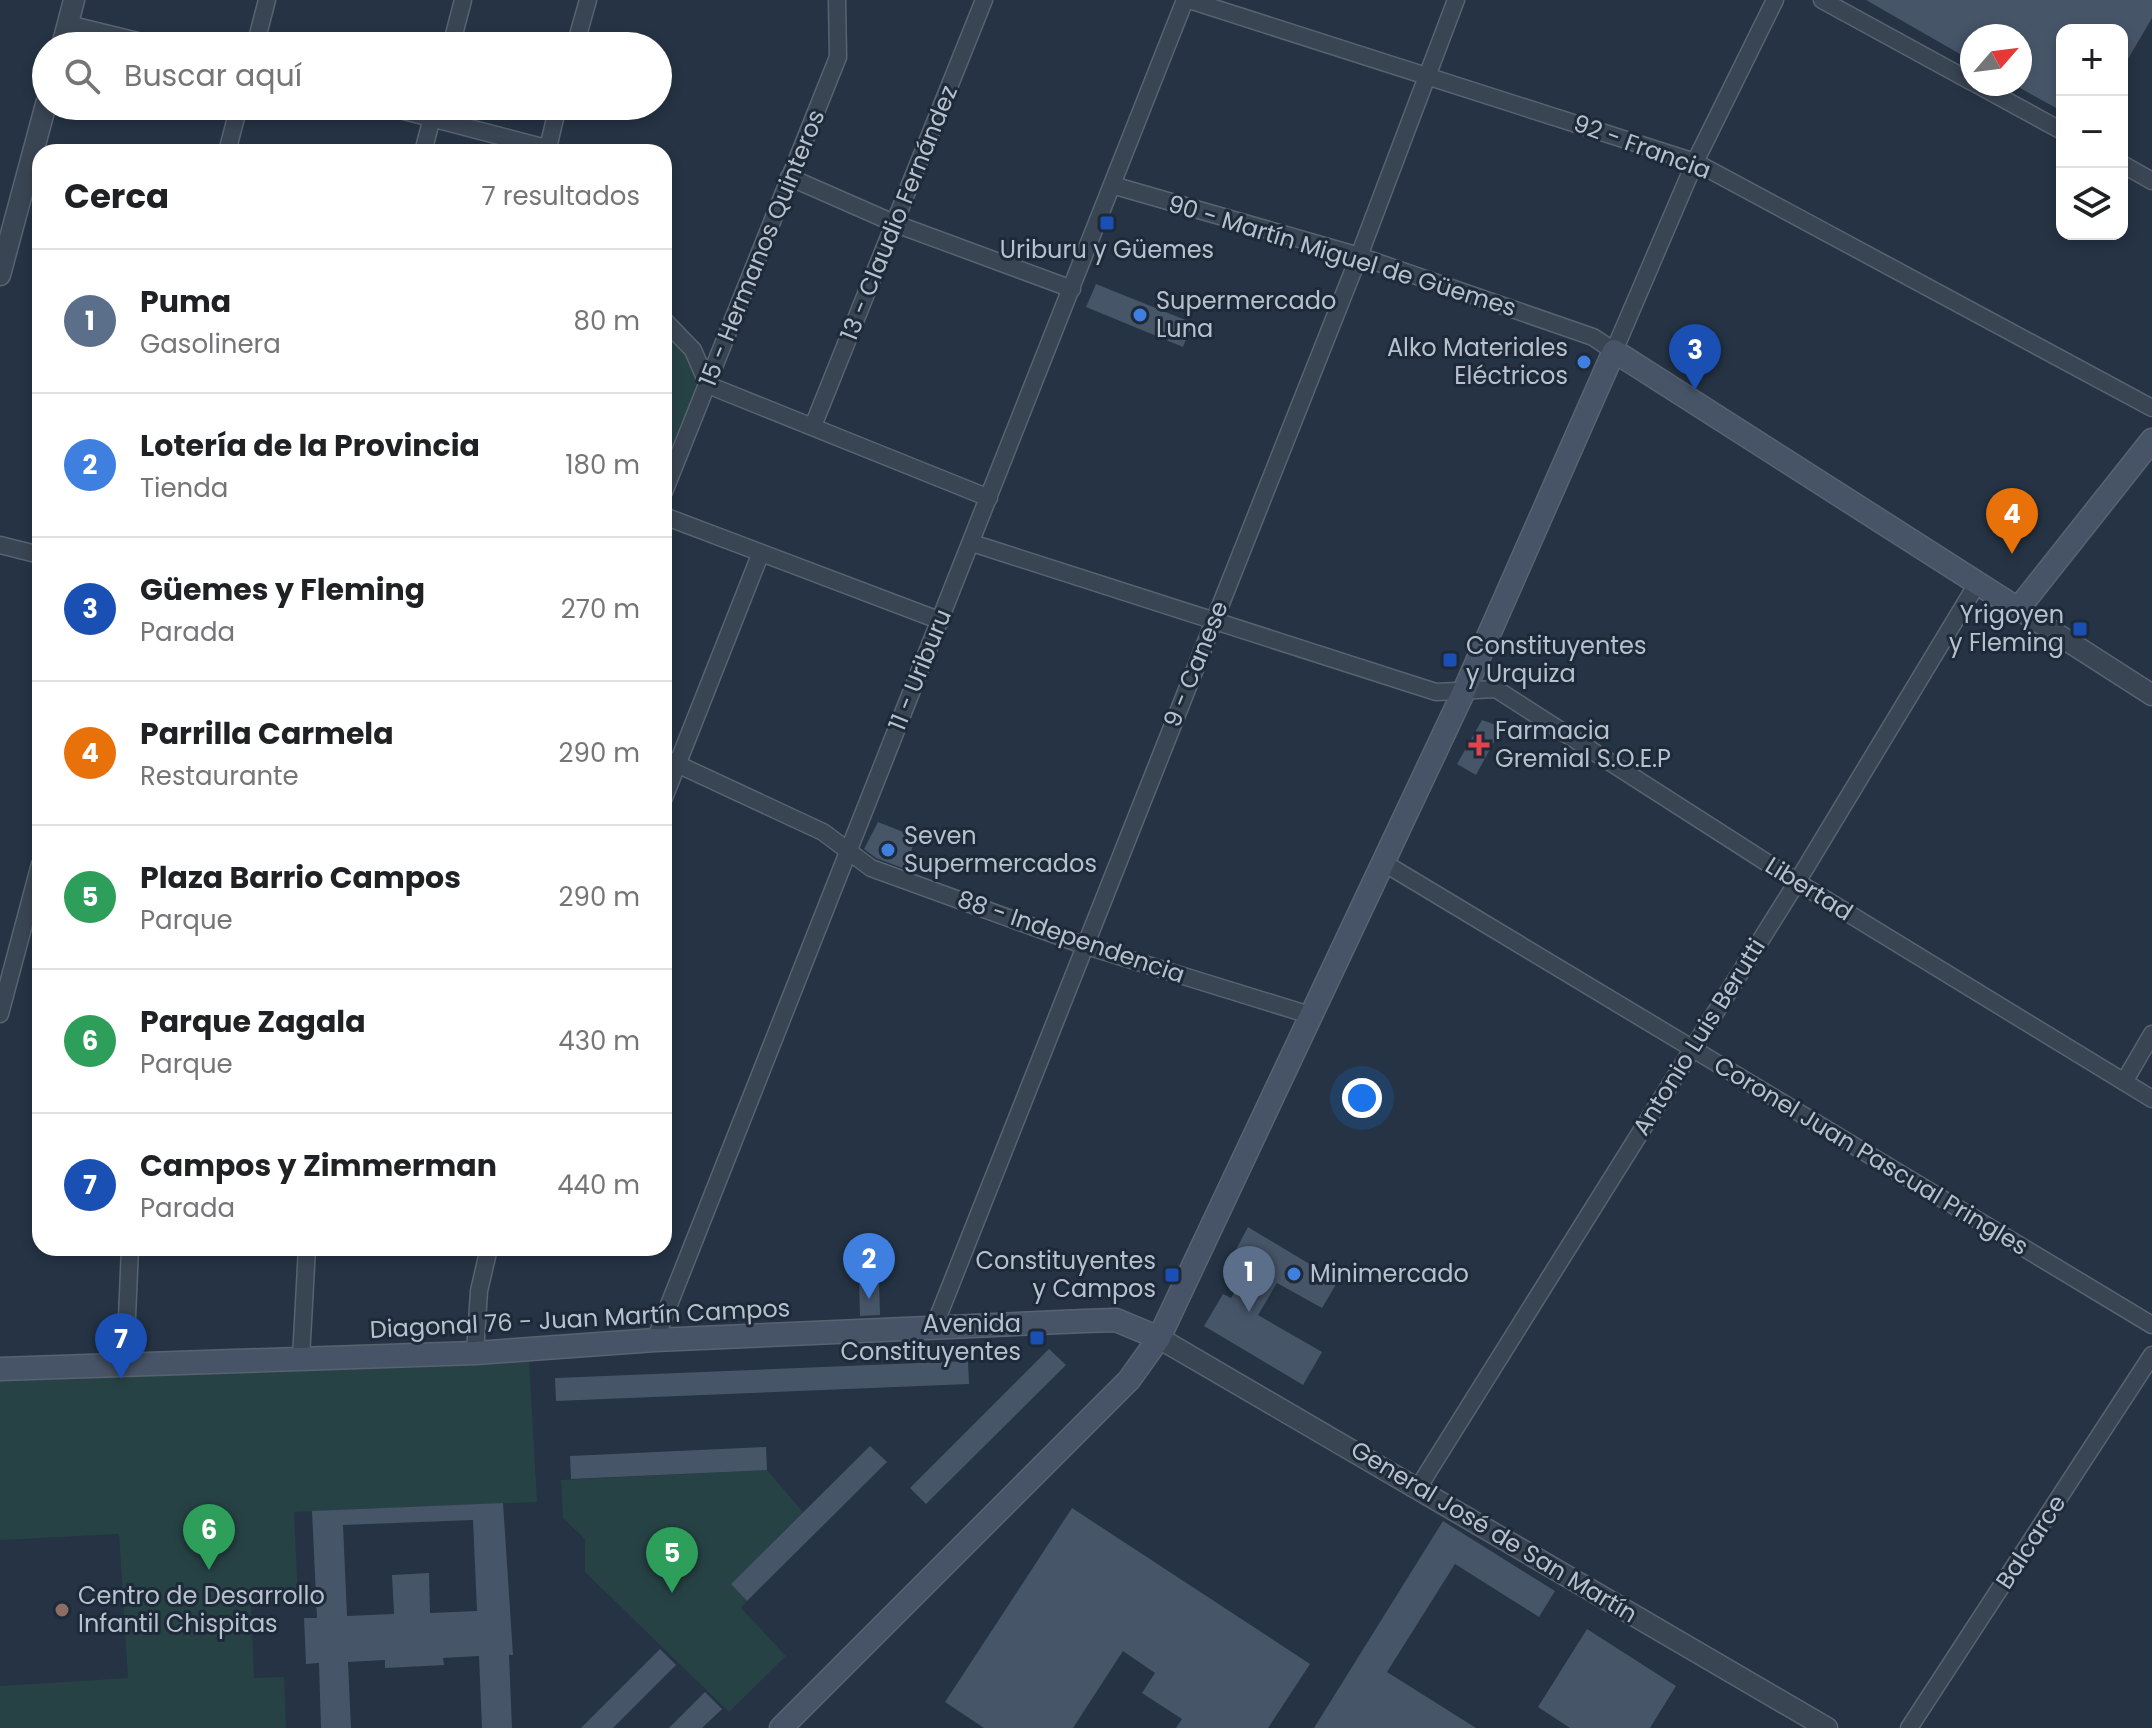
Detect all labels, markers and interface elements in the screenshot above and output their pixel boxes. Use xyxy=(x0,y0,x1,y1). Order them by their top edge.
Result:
north arrow xyxy=(1960,24,2032,96)
map controls xyxy=(2056,24,2128,240)
button: + xyxy=(2056,24,2128,96)
search box xyxy=(32,32,672,120)
icon: search xyxy=(60,54,104,98)
text: Buscar aquí xyxy=(124,54,302,97)
street label: 13 - Claudio Fernández xyxy=(832,80,965,345)
button: − xyxy=(2056,96,2128,168)
street label: 15 - Hermanos Quinteros xyxy=(691,104,832,391)
street label: 92 - Francia xyxy=(1569,106,1716,187)
button: layers xyxy=(2056,168,2128,240)
text: Cerca xyxy=(64,172,169,220)
text: 7 resultados xyxy=(482,178,640,214)
street label: 90 - Martín Miguel de Güemes xyxy=(1164,187,1520,324)
marker: Uriburu y Güemes xyxy=(1098,214,1116,232)
place label: Uriburu y Güemes xyxy=(1000,233,1214,266)
text: Puma xyxy=(140,280,231,323)
place label: Supermercado Luna xyxy=(1156,284,1336,345)
text: 1 xyxy=(85,303,95,339)
text: 80 m xyxy=(574,303,640,339)
marker: Supermercado Luna xyxy=(1131,306,1149,324)
pin: 3 xyxy=(1669,324,1721,390)
text: Gasolinera xyxy=(140,326,281,362)
place label: Alko Materiales Eléctricos xyxy=(1387,331,1568,392)
marker: Alko Materiales Eléctricos xyxy=(1575,353,1593,371)
text: Lotería de la Provincia xyxy=(140,424,480,467)
text: 2 xyxy=(83,447,97,483)
text: 180 m xyxy=(565,447,640,483)
text: Tienda xyxy=(140,470,228,506)
pin: 4 xyxy=(1986,488,2038,554)
text: Güemes y Fleming xyxy=(140,568,425,611)
text: 3 xyxy=(82,591,98,627)
text: 270 m xyxy=(561,591,640,627)
street label: 9 - Canese xyxy=(1155,596,1236,732)
place label: Yrigoyen y Fleming xyxy=(1949,598,2064,659)
street label: 11 - Uriburu xyxy=(880,604,959,736)
text: Parada xyxy=(140,614,235,650)
marker: Yrigoyen y Fleming xyxy=(2071,620,2089,638)
place label: Constituyentes y Urquiza xyxy=(1466,629,1646,690)
marker: Constituyentes y Urquiza xyxy=(1441,651,1459,669)
text: Parrilla Carmela xyxy=(140,712,394,755)
place label: Farmacia Gremial S.O.E.P xyxy=(1495,714,1671,775)
text: 4 xyxy=(81,735,99,771)
text: 290 m xyxy=(559,735,640,771)
marker: Farmacia Gremial S.O.E.P xyxy=(1470,736,1488,754)
text: Restaurante xyxy=(140,758,299,794)
place label: Seven Supermercados xyxy=(904,819,1097,880)
marker: Seven Supermercados xyxy=(879,841,897,859)
street label: Libertad xyxy=(1759,849,1859,928)
text: Plaza Barrio Campos xyxy=(140,856,461,899)
text: 5 xyxy=(82,879,98,915)
text: 290 m xyxy=(559,879,640,915)
street label: 88 - Independencia xyxy=(953,882,1189,991)
text: Parque xyxy=(140,902,233,938)
street label: Antonio Luis Berutti xyxy=(1625,932,1773,1142)
text: Parque Zagala xyxy=(140,1000,366,1043)
text: 6 xyxy=(82,1023,98,1059)
text: 430 m xyxy=(558,1023,640,1059)
text: Parque xyxy=(140,1046,233,1082)
street label: Coronel Juan Pascual Pringles xyxy=(1708,1048,2035,1263)
your location xyxy=(1342,1078,1382,1118)
text: Campos y Zimmerman xyxy=(140,1144,497,1187)
text: 7 xyxy=(83,1167,97,1203)
text: 440 m xyxy=(557,1167,640,1203)
text: Parada xyxy=(140,1190,235,1226)
pin: 2 xyxy=(843,1233,895,1299)
place label: Constituyentes y Campos xyxy=(976,1244,1156,1305)
pin: 1 xyxy=(1223,1246,1275,1312)
place label: Minimercado xyxy=(1310,1257,1469,1290)
marker: Minimercado xyxy=(1285,1265,1303,1283)
marker: Constituyentes y Campos xyxy=(1163,1266,1181,1284)
street label: Diagonal 76 - Juan Martín Campos xyxy=(369,1291,791,1346)
place label: Avenida Constituyentes xyxy=(841,1307,1021,1368)
pin: 7 xyxy=(95,1313,147,1379)
marker: Avenida Constituyentes xyxy=(1028,1329,1046,1347)
street label: General José de San Martín xyxy=(1345,1433,1644,1630)
street label: Balcarce xyxy=(1988,1488,2073,1595)
pin: 6 xyxy=(183,1504,235,1570)
pin: 5 xyxy=(646,1527,698,1593)
place label: Centro de Desarrollo Infantil Chispitas xyxy=(78,1579,325,1640)
marker: Centro de Desarrollo Infantil Chispitas xyxy=(53,1601,71,1619)

